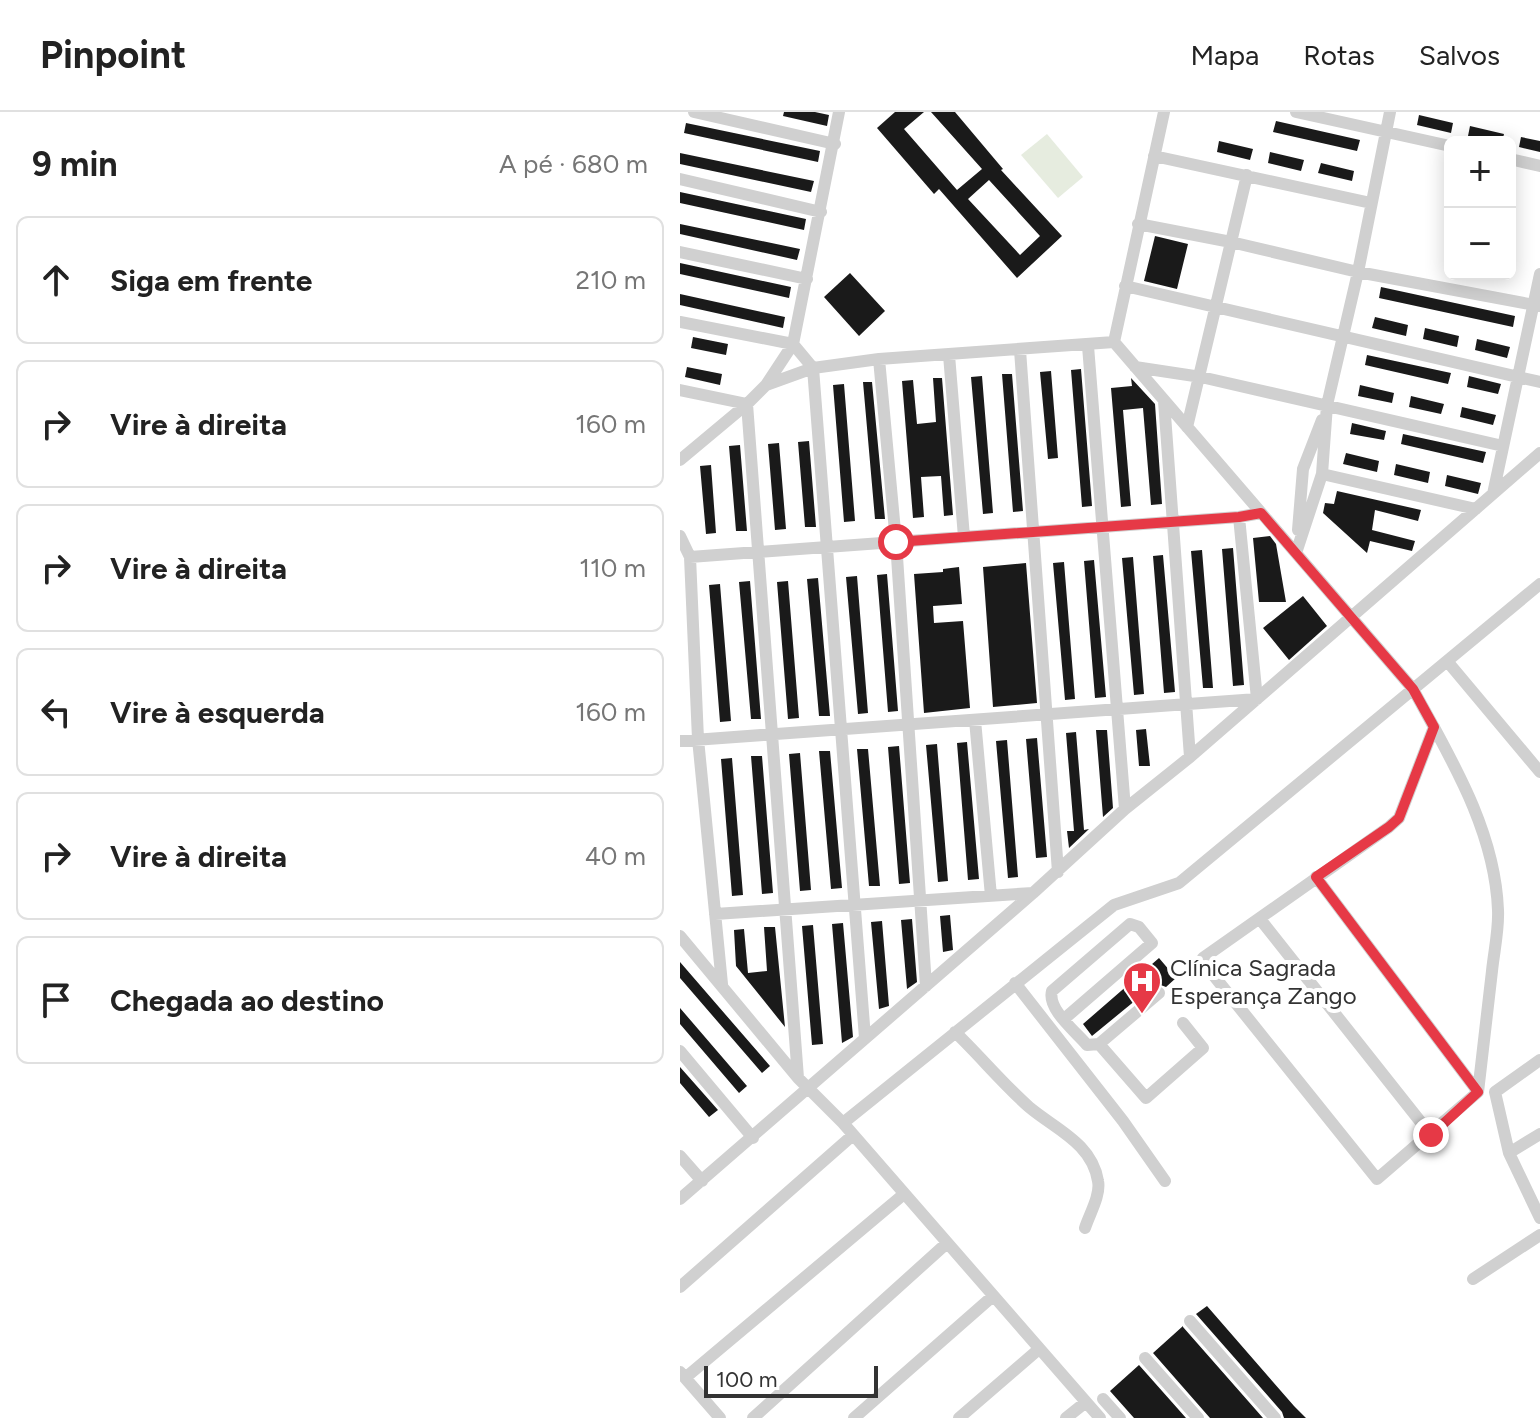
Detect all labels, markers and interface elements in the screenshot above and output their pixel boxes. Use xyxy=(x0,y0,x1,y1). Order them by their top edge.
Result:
text: Pinpoint xyxy=(40,32,186,78)
text: Mapa xyxy=(1190,38,1259,72)
text: Rotas xyxy=(1303,38,1375,72)
text: Salvos xyxy=(1419,38,1500,72)
map controls xyxy=(1444,136,1516,280)
button: + xyxy=(1444,136,1516,208)
text: 9 min xyxy=(32,144,118,185)
text: A pé · 680 m xyxy=(499,148,648,180)
button: − xyxy=(1444,208,1516,280)
icon: ahead xyxy=(34,258,78,302)
text: Siga em frente xyxy=(110,262,312,299)
text: 210 m xyxy=(576,264,646,296)
icon: right xyxy=(34,402,78,446)
text: Vire à direita xyxy=(110,406,287,443)
text: 160 m xyxy=(575,408,646,440)
route start xyxy=(878,524,914,560)
icon: right xyxy=(34,546,78,590)
text: Vire à direita xyxy=(110,550,287,587)
text: 110 m xyxy=(579,552,646,584)
icon: left xyxy=(34,690,78,734)
text: Vire à esquerda xyxy=(110,694,325,731)
text: 160 m xyxy=(575,696,646,728)
icon: right xyxy=(34,834,78,878)
text: Vire à direita xyxy=(110,838,287,875)
text: 40 m xyxy=(585,840,646,872)
place label: Clínica Sagrada Esperança Zango xyxy=(1170,953,1357,1010)
hospital icon: Clínica Sagrada Esperança Zango xyxy=(1121,960,1163,1015)
icon: arrive xyxy=(34,978,78,1022)
text: Chegada ao destino xyxy=(110,982,384,1019)
route end xyxy=(1413,1117,1449,1153)
scale bar xyxy=(704,1362,878,1398)
text: 100 m xyxy=(716,1366,777,1393)

